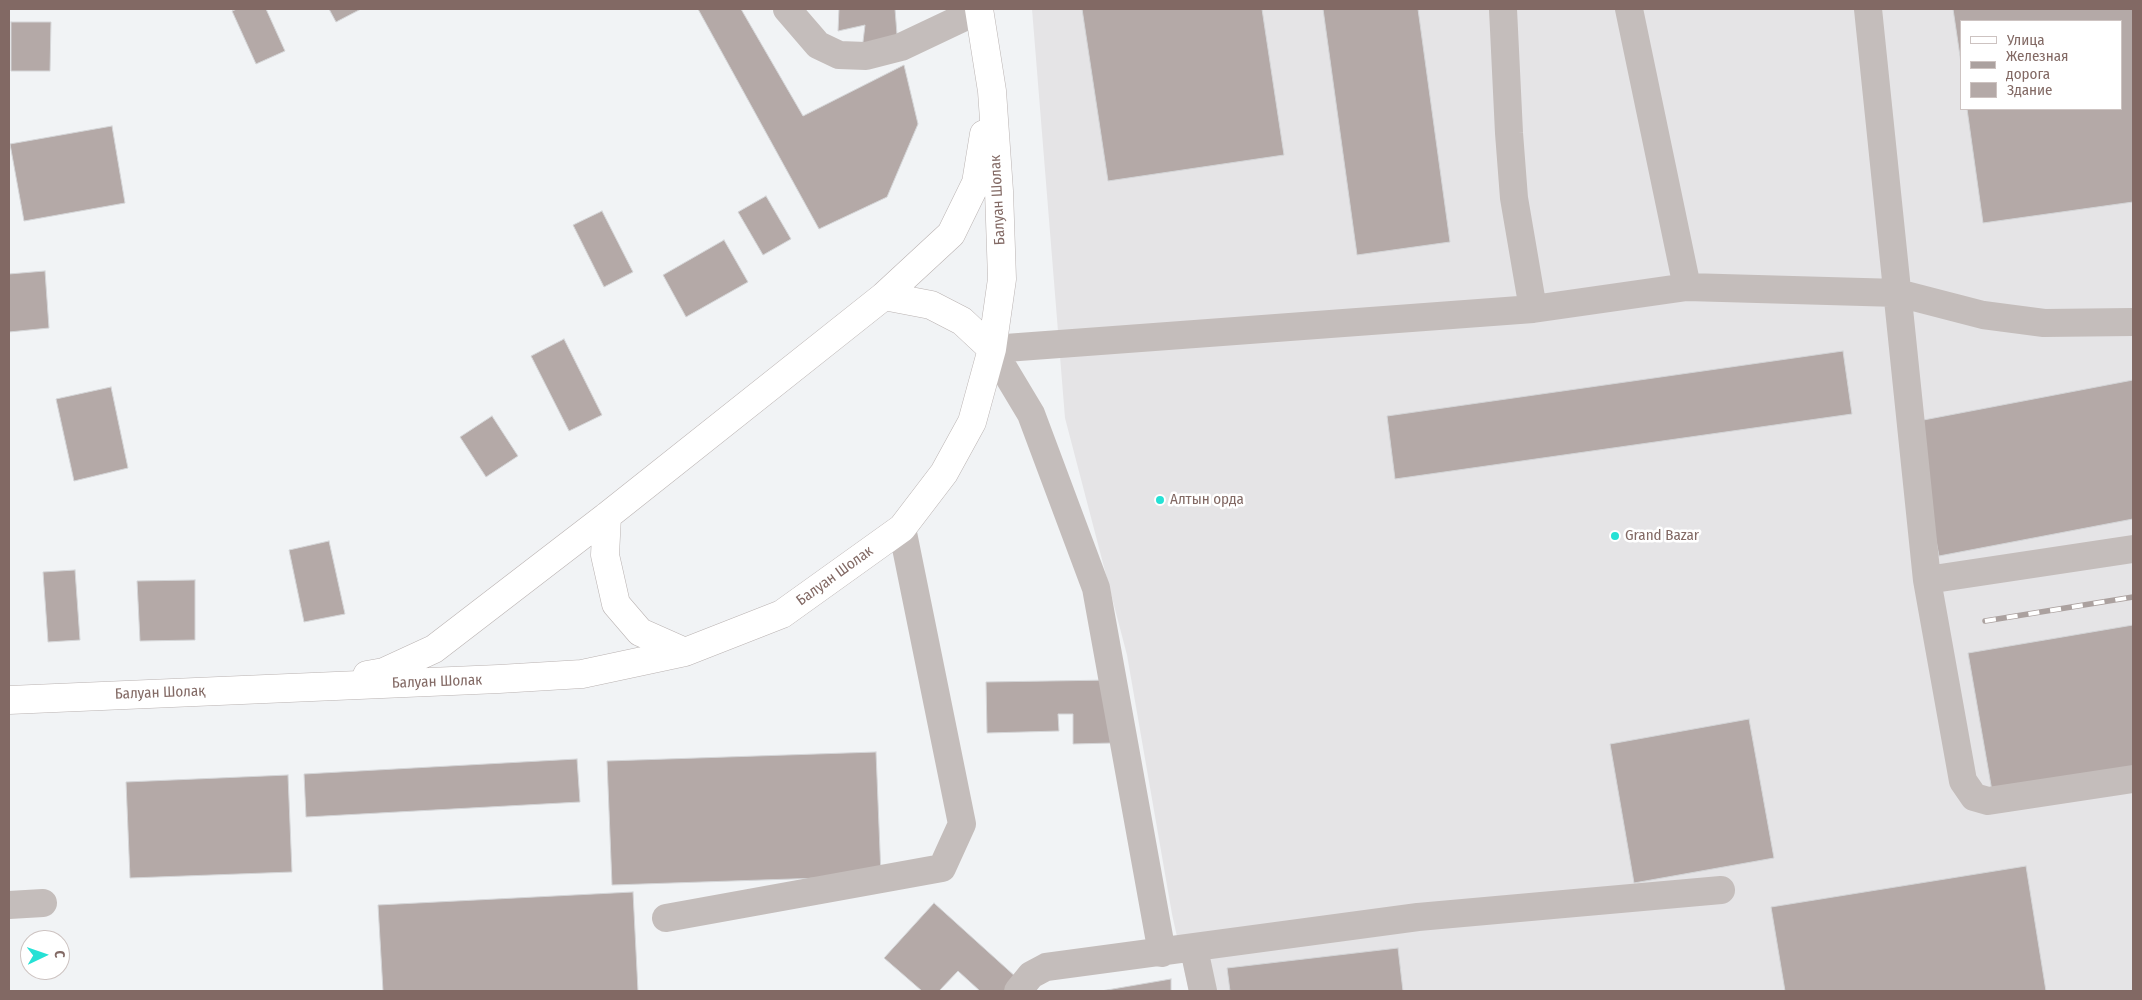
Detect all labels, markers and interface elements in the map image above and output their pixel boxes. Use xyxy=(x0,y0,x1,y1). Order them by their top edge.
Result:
legend xyxy=(1960,20,2122,110)
text: Улица xyxy=(2007,31,2045,49)
text: Железная дорога xyxy=(2006,47,2068,83)
text: Здание xyxy=(2007,81,2053,99)
street label: Балуан Шолак xyxy=(987,154,1009,246)
place label: Алтын орда xyxy=(1170,491,1244,509)
marker: Алтын орда xyxy=(1154,494,1166,506)
place label: Grand Bazar xyxy=(1625,527,1699,545)
marker: Grand Bazar xyxy=(1609,530,1621,542)
street label: Балуан Шолак xyxy=(793,542,877,610)
street label: Балуан Шолак xyxy=(391,671,483,693)
street label: Балуан Шолақ xyxy=(114,682,206,704)
north arrow xyxy=(20,930,70,980)
text: С xyxy=(51,950,68,958)

